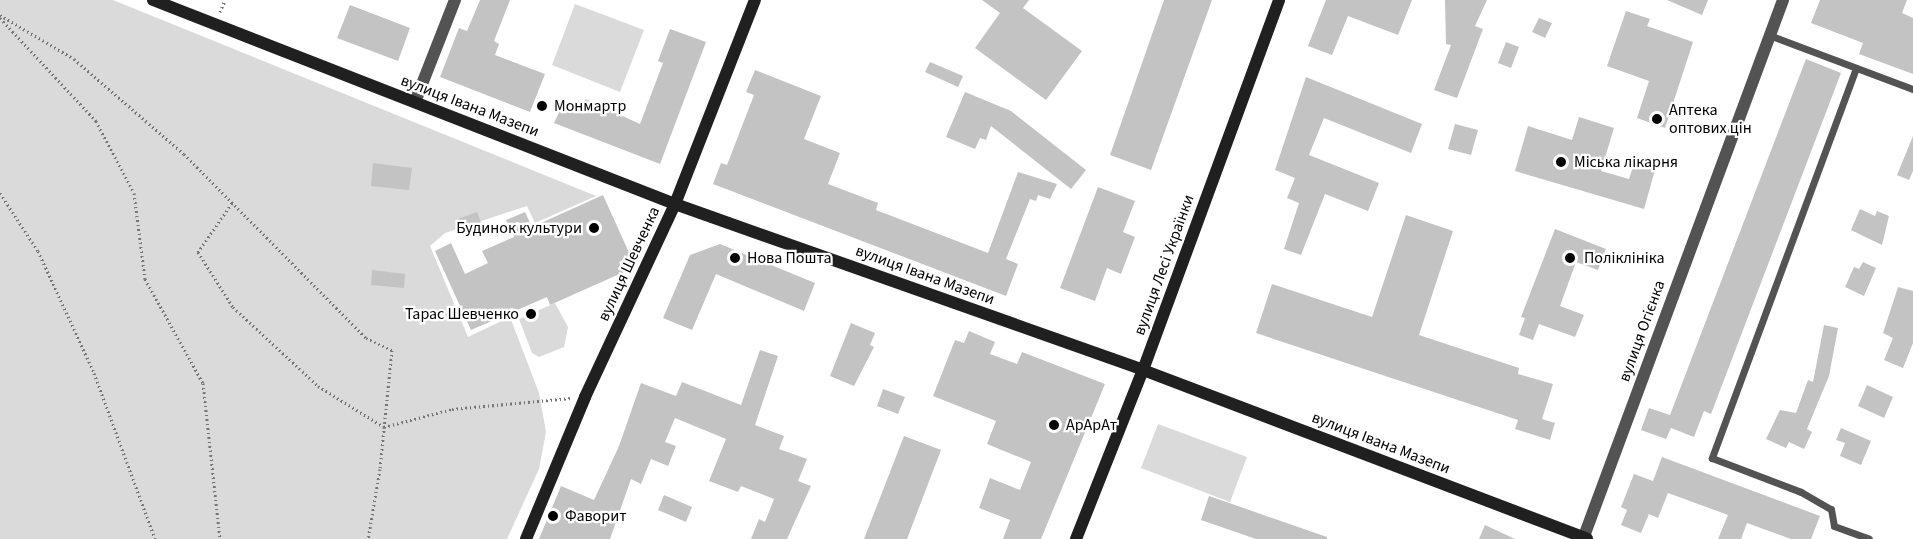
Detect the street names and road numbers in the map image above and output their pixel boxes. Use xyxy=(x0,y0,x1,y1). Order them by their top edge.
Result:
street label: вулиця Івана Мазепи xyxy=(398,71,542,141)
street label: вулиця Лесі Українки xyxy=(1130,192,1198,338)
street label: вулиця Шевченка xyxy=(594,204,664,324)
street label: вулиця Івана Мазепи xyxy=(853,241,997,309)
street label: вулиця Огієнка xyxy=(1615,278,1669,384)
street label: вулиця Івана Мазепи xyxy=(1309,408,1453,478)

